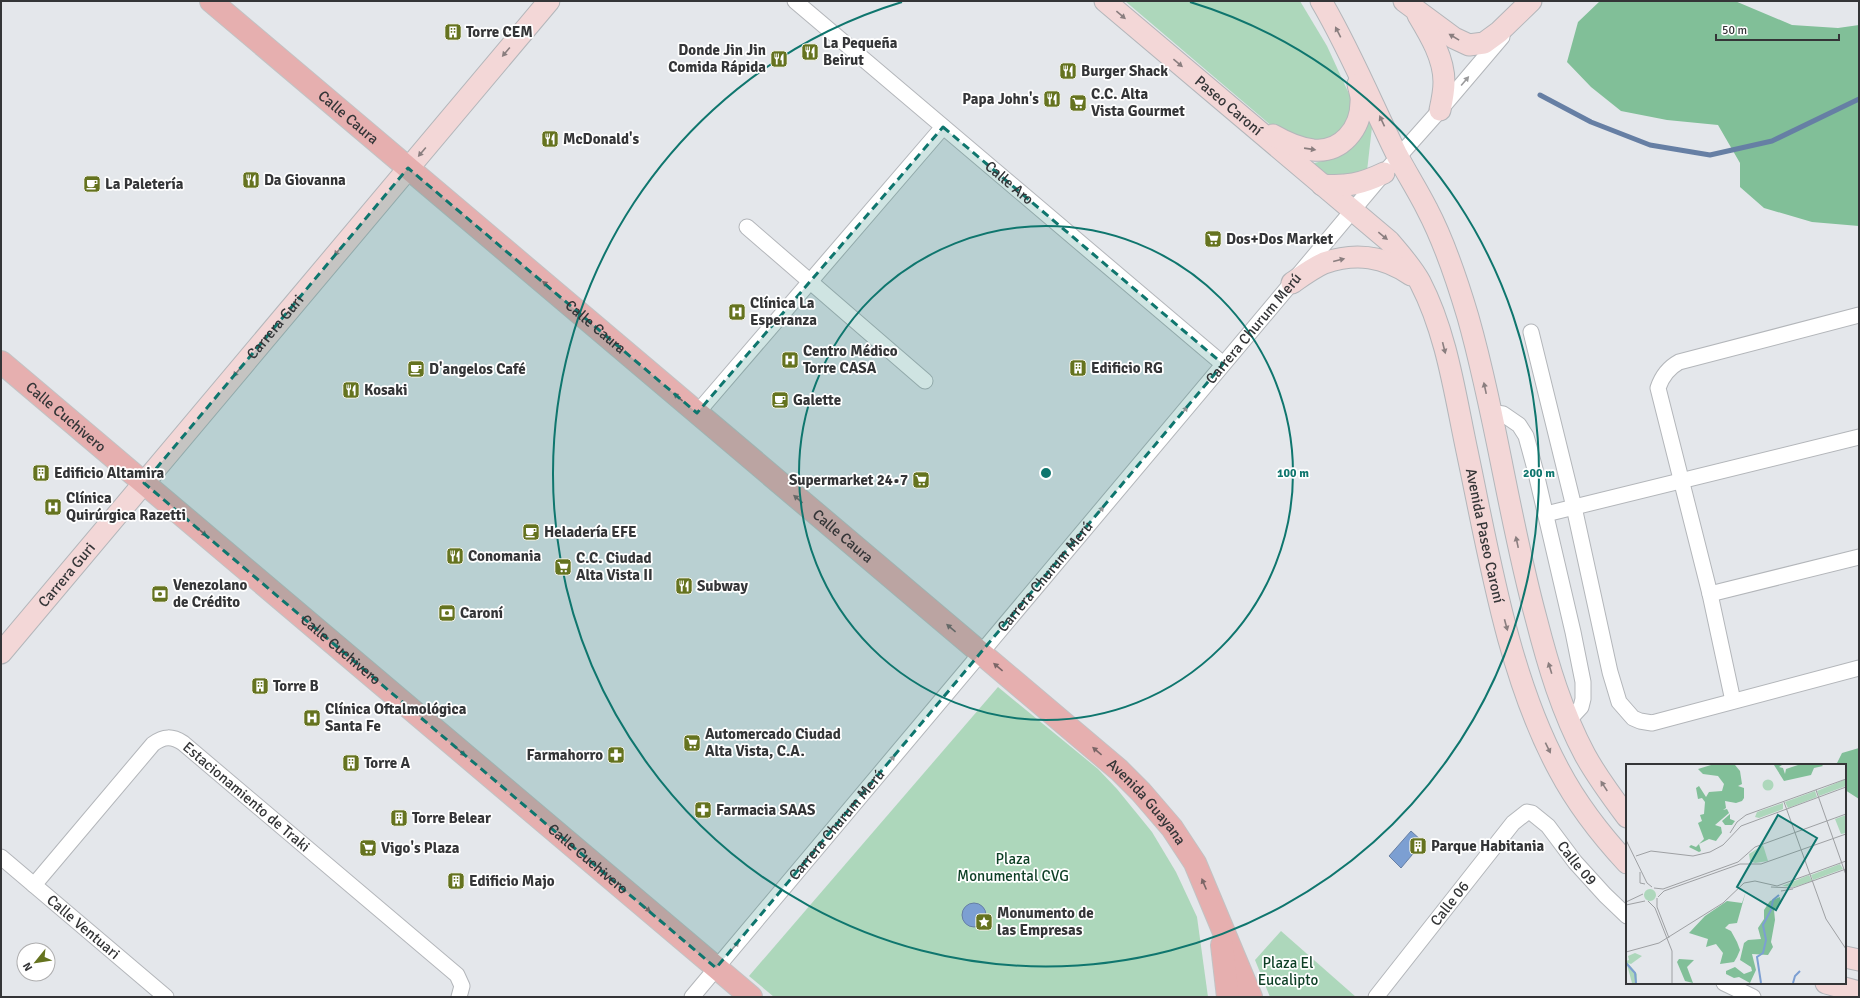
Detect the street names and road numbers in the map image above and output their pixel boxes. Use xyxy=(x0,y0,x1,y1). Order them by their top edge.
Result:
street label: Paseo Caroní xyxy=(1191,72,1266,139)
street label: Calle Caura xyxy=(314,87,382,148)
street label: Calle Aro xyxy=(981,157,1037,209)
street label: Carrera Churum Merú xyxy=(1202,269,1305,388)
street label: Carrera Guri xyxy=(243,291,307,363)
street label: Calle Caura xyxy=(562,296,630,357)
street label: Calle Cuchivero xyxy=(22,378,110,456)
street label: Avenida Paseo Caroní xyxy=(1462,467,1508,605)
street label: Calle Caura xyxy=(809,505,877,567)
street label: Carrera Churum Merú xyxy=(993,518,1097,636)
street label: Carrera Guri xyxy=(34,539,99,611)
street label: Calle Cuchivero xyxy=(297,611,385,689)
street label: Estacionamiento de Traki xyxy=(179,738,314,855)
street label: Avenida Guayana xyxy=(1103,755,1190,848)
street label: Carrera Churum Merú xyxy=(785,766,888,884)
street label: Calle Cuchivero xyxy=(544,820,632,898)
street label: Calle 09 xyxy=(1553,837,1601,889)
street label: Calle 06 xyxy=(1426,877,1473,930)
street label: Calle Ventuari xyxy=(43,891,124,963)

